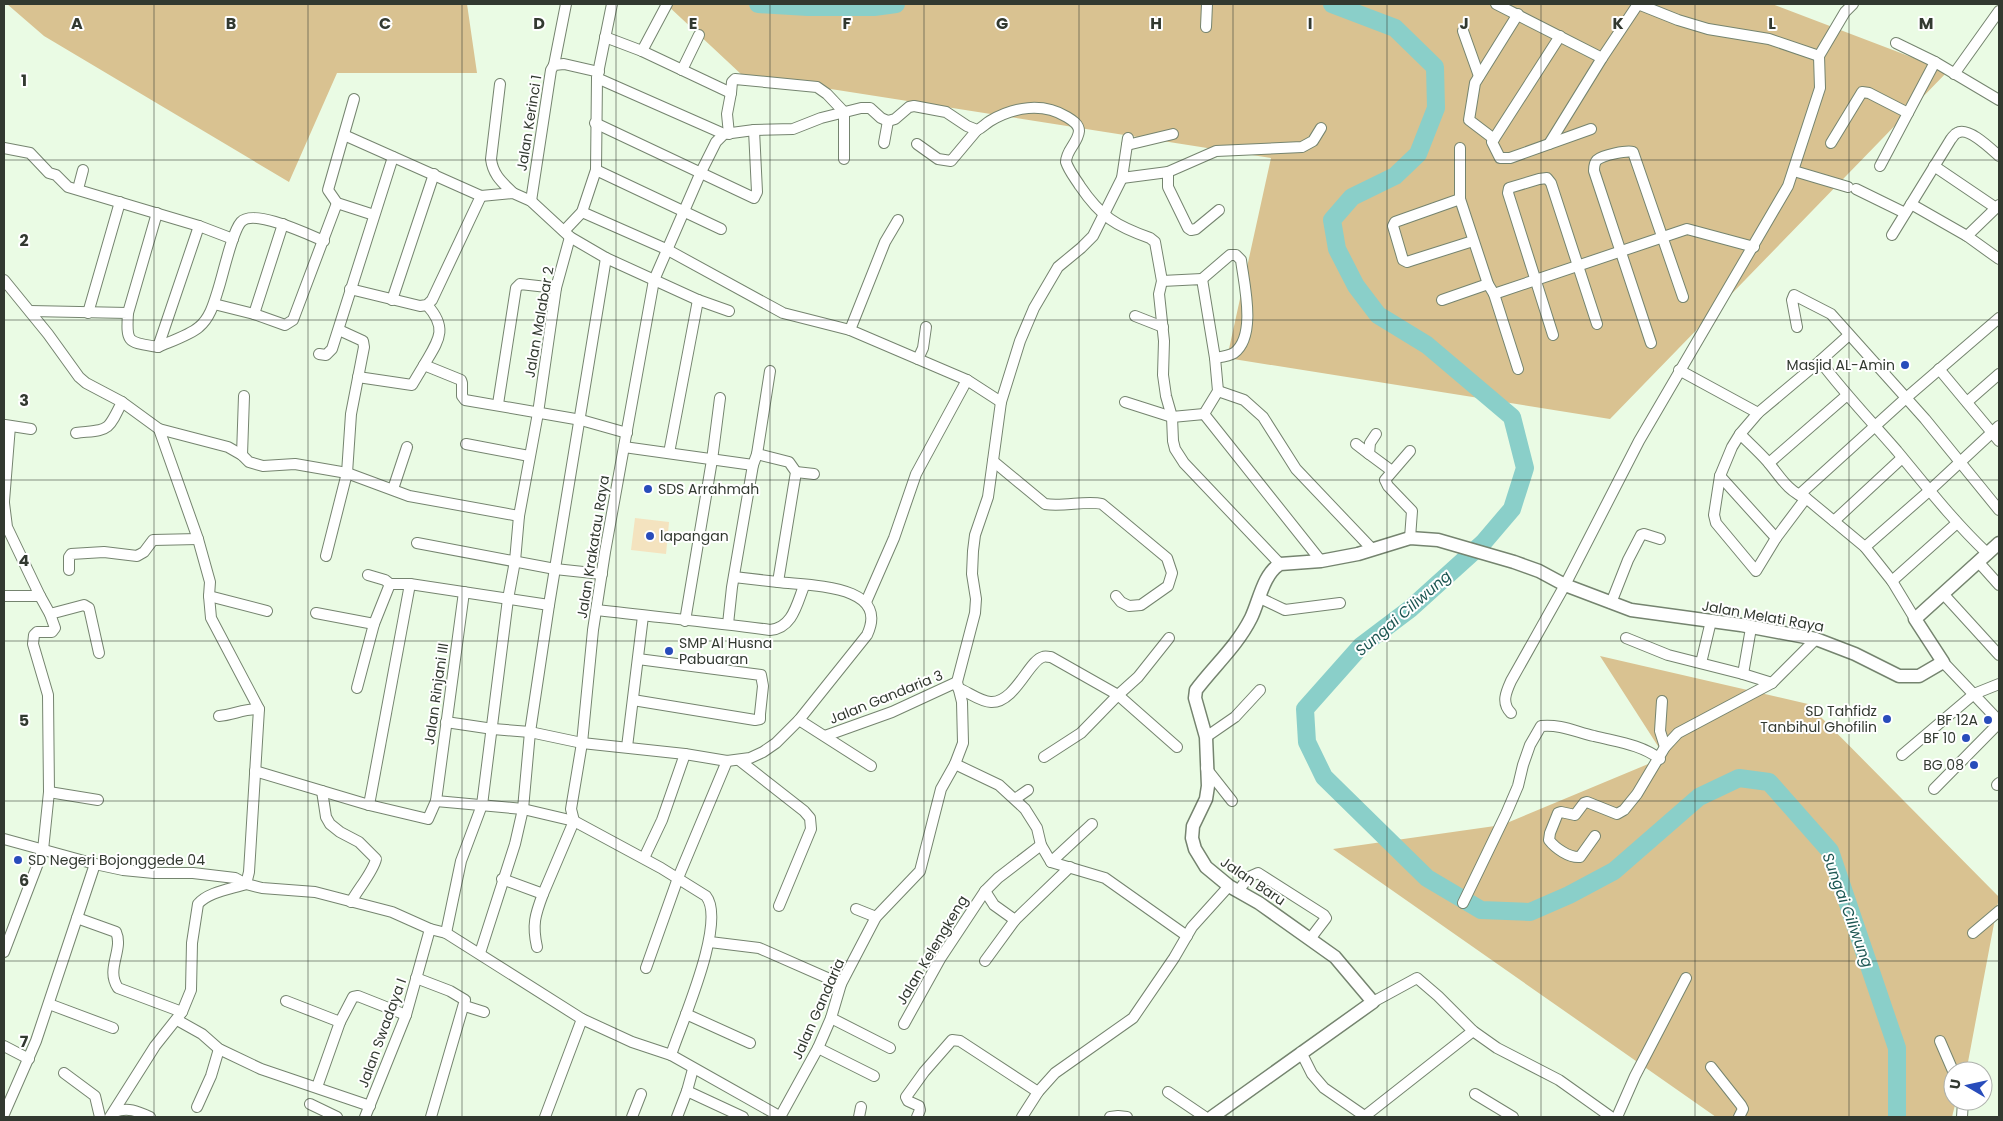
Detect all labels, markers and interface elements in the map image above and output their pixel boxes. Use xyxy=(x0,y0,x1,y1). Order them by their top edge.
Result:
text: A xyxy=(71,12,83,35)
text: B xyxy=(226,12,236,35)
text: C xyxy=(379,12,391,35)
text: D xyxy=(533,12,545,35)
text: E xyxy=(689,12,697,35)
text: F xyxy=(843,12,852,35)
text: G xyxy=(996,12,1008,35)
text: H xyxy=(1150,12,1162,35)
text: I xyxy=(1308,12,1312,35)
text: J xyxy=(1459,12,1469,35)
text: K xyxy=(1612,12,1624,35)
text: L xyxy=(1768,12,1776,35)
text: M xyxy=(1919,12,1933,35)
text: 1 xyxy=(21,69,27,92)
street label: Jalan Kerinci 1 xyxy=(512,73,546,173)
text: 2 xyxy=(19,229,29,252)
street label: Jalan Malabar 2 xyxy=(519,265,559,379)
place label: Masjid AL-Amin xyxy=(1787,355,1895,375)
marker: Masjid AL-Amin xyxy=(1899,359,1911,371)
text: 3 xyxy=(19,389,29,412)
street label: Jalan Krakatau Raya xyxy=(572,474,614,620)
place label: SDS Arrahmah xyxy=(658,479,759,499)
marker: SDS Arrahmah xyxy=(642,483,654,495)
place label: lapangan xyxy=(660,526,729,546)
marker: lapangan xyxy=(644,530,656,542)
text: 4 xyxy=(19,549,30,572)
water label: Sungai Ciliwung xyxy=(1351,565,1455,661)
street label: Jalan Melati Raya xyxy=(1700,595,1826,637)
place label: SMP Al Husna Pabuaran xyxy=(679,633,772,669)
street label: Jalan Rinjani III xyxy=(419,642,453,746)
marker: SMP Al Husna Pabuaran xyxy=(663,645,675,657)
street label: Jalan Gandaria 3 xyxy=(826,665,946,729)
place label: SD Tahfidz Tanbihul Ghofilin xyxy=(1760,701,1877,737)
text: 5 xyxy=(19,709,29,732)
place label: BF 12A xyxy=(1937,710,1978,730)
marker: SD Tahfidz Tanbihul Ghofilin xyxy=(1881,713,1893,725)
marker: BF 12A xyxy=(1982,714,1994,726)
place label: BF 10 xyxy=(1923,728,1956,748)
marker: BF 10 xyxy=(1960,732,1972,744)
place label: BG 08 xyxy=(1923,755,1964,775)
marker: BG 08 xyxy=(1968,759,1980,771)
place label: SD Negeri Bojonggede 04 xyxy=(28,850,205,870)
water label: Sungai Ciliwung xyxy=(1817,850,1879,970)
street label: Jalan Baru xyxy=(1216,852,1290,910)
marker: SD Negeri Bojonggede 04 xyxy=(12,854,24,866)
text: 6 xyxy=(19,869,29,892)
street label: Jalan Kelengkeng xyxy=(891,892,973,1008)
street label: Jalan Gandaria xyxy=(787,955,849,1063)
street label: Jalan Swadaya I xyxy=(353,975,411,1091)
text: 7 xyxy=(20,1030,29,1053)
north arrow xyxy=(1943,1061,1993,1111)
text: U xyxy=(1945,1077,1966,1090)

